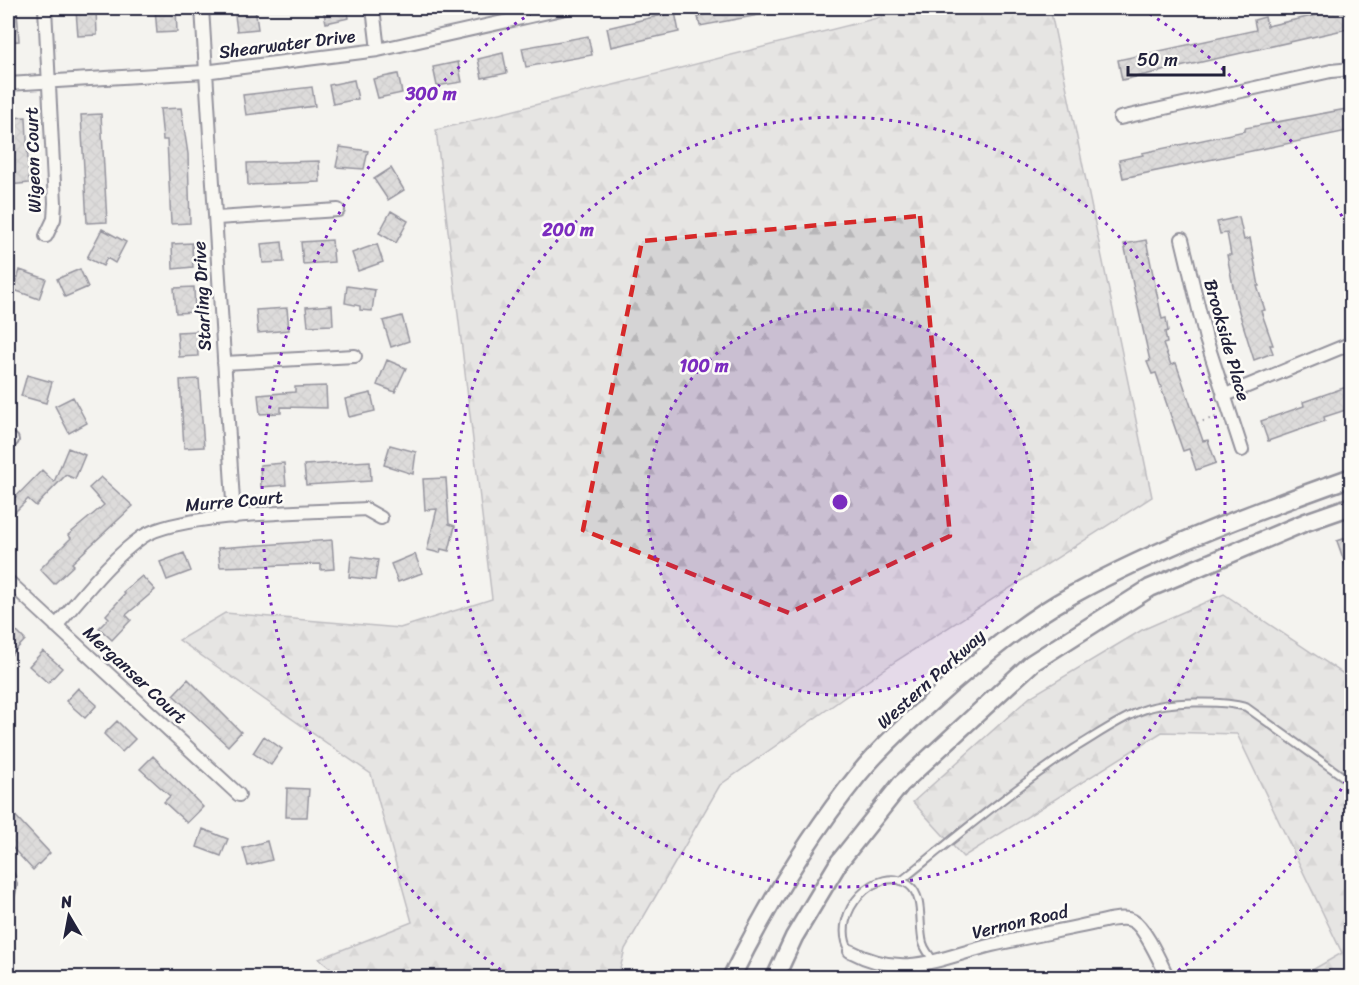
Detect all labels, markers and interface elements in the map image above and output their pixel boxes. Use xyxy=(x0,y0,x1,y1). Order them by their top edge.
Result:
street label: Shearwater Drive xyxy=(217,20,357,68)
scale bar xyxy=(1128,39,1224,77)
text: 50 m xyxy=(1137,44,1178,76)
text: 300 m xyxy=(404,78,457,110)
street label: Wigeon Court xyxy=(15,106,51,213)
text: 200 m xyxy=(541,214,594,246)
street label: Starling Drive xyxy=(183,240,221,352)
street label: Brookside Place xyxy=(1194,275,1260,405)
text: 100 m xyxy=(680,350,729,382)
street label: Murre Court xyxy=(184,481,284,521)
centre of rings xyxy=(830,492,850,512)
street label: Merganser Court xyxy=(75,618,195,732)
street label: Western Parkway xyxy=(869,621,993,737)
north arrow xyxy=(39,886,99,946)
text: N xyxy=(58,886,75,917)
street label: Vernon Road xyxy=(969,895,1073,949)

